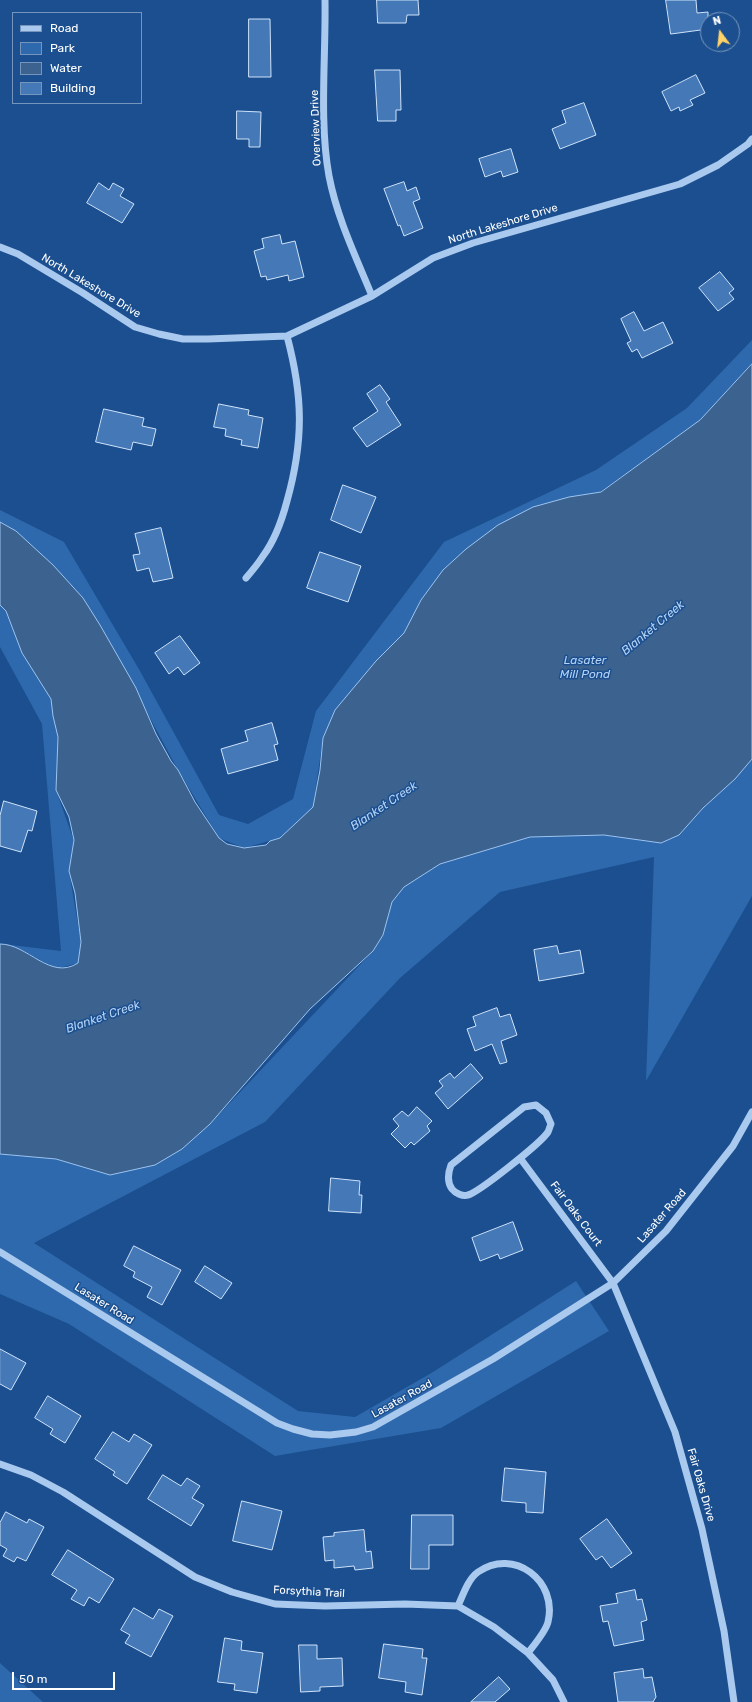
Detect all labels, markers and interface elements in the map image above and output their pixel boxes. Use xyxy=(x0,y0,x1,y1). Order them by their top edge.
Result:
legend xyxy=(12,12,142,104)
north arrow xyxy=(700,12,740,52)
text: N xyxy=(712,14,723,28)
text: Road xyxy=(50,21,78,35)
text: Park xyxy=(50,41,75,55)
text: Water xyxy=(50,61,82,75)
text: Building xyxy=(50,81,96,95)
street label: Overview Drive xyxy=(308,90,324,166)
street label: North Lakeshore Drive xyxy=(447,201,559,247)
street label: North Lakeshore Drive xyxy=(39,251,143,321)
water label: Blanket Creek xyxy=(619,598,687,658)
water label: Lasater Mill Pond xyxy=(560,654,610,682)
water label: Blanket Creek xyxy=(348,778,420,834)
water label: Blanket Creek xyxy=(64,998,142,1036)
street label: Fair Oaks Court xyxy=(547,1179,605,1249)
street label: Lasater Road xyxy=(635,1186,689,1246)
street label: Lasater Road xyxy=(72,1281,136,1327)
street label: Lasater Road xyxy=(369,1377,435,1421)
street label: Fair Oaks Drive xyxy=(684,1447,718,1523)
street label: Forsythia Trail xyxy=(273,1584,345,1600)
scale bar xyxy=(14,1664,117,1690)
text: 50 m xyxy=(19,1672,47,1686)

